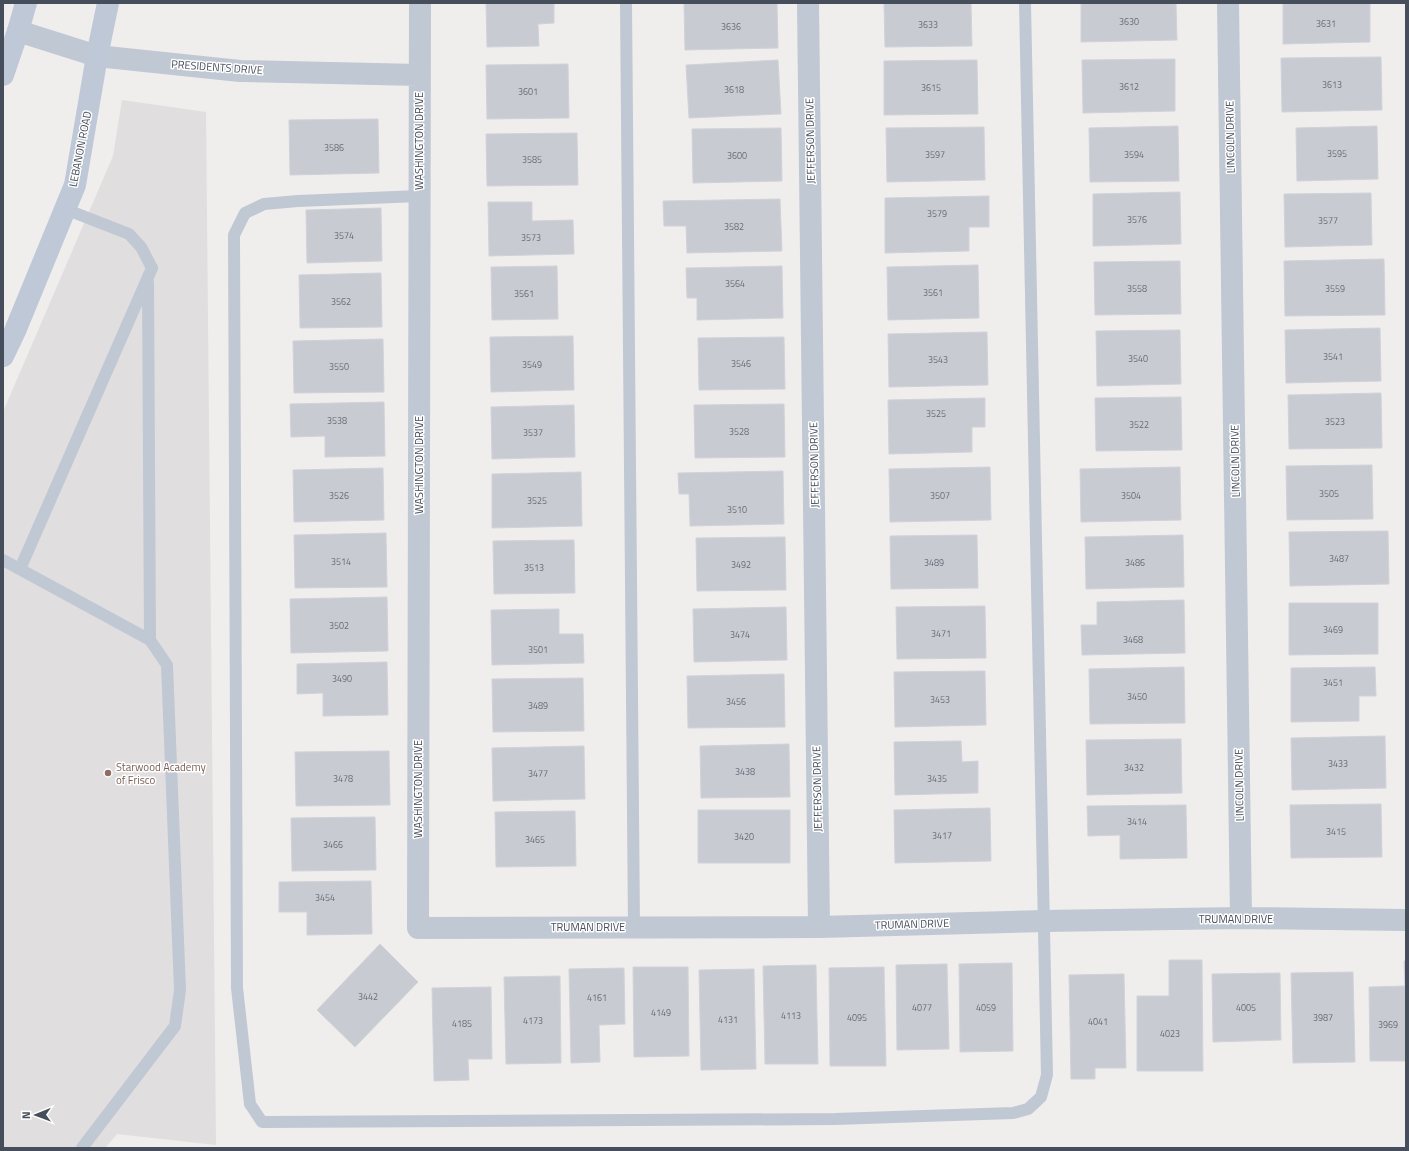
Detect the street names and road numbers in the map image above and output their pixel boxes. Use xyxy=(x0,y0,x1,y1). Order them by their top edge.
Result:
street label: PRESIDENTS DRIVE xyxy=(171,56,263,78)
street label: WASHINGTON DRIVE xyxy=(411,92,427,190)
street label: JEFFERSON DRIVE xyxy=(801,98,819,184)
street label: LINCOLN DRIVE xyxy=(1221,100,1239,174)
street label: LEBANON ROAD xyxy=(65,110,95,188)
street label: WASHINGTON DRIVE xyxy=(411,416,427,514)
street label: JEFFERSON DRIVE xyxy=(805,422,823,508)
street label: LINCOLN DRIVE xyxy=(1226,424,1244,498)
street label: WASHINGTON DRIVE xyxy=(410,740,426,838)
street label: JEFFERSON DRIVE xyxy=(808,746,826,832)
street label: LINCOLN DRIVE xyxy=(1230,748,1248,822)
street label: TRUMAN DRIVE xyxy=(1199,911,1273,927)
street label: TRUMAN DRIVE xyxy=(875,915,949,933)
street label: TRUMAN DRIVE xyxy=(551,919,625,935)

